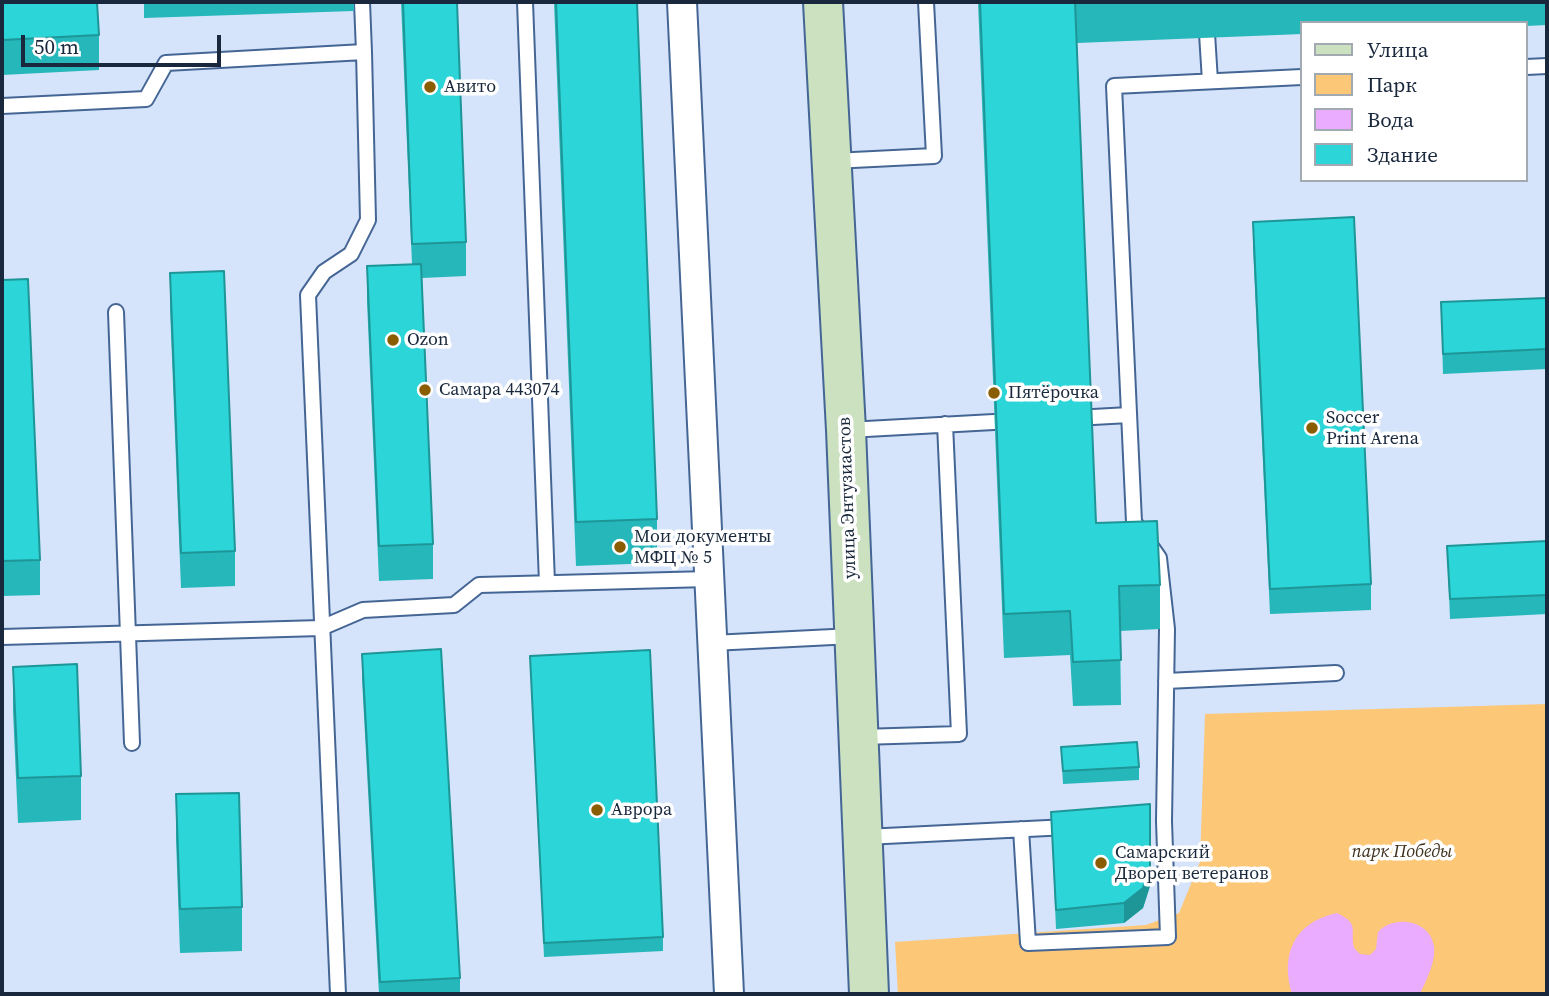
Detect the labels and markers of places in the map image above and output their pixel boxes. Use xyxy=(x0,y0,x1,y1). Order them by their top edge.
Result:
place label: Авито xyxy=(444,76,496,98)
marker: Авито xyxy=(422,79,438,95)
place label: Ozon xyxy=(407,329,449,351)
marker: Ozon xyxy=(385,332,401,348)
place label: Самара 443074 xyxy=(439,379,559,401)
marker: Самара 443074 xyxy=(417,382,433,398)
place label: Пятёрочка xyxy=(1008,382,1099,404)
marker: Пятёрочка xyxy=(986,385,1002,401)
place label: Soccer Print Arena xyxy=(1326,407,1419,450)
marker: Soccer Print Arena xyxy=(1304,420,1320,436)
place label: Мои документы МФЦ № 5 xyxy=(634,526,771,568)
marker: Мои документы МФЦ № 5 xyxy=(612,539,628,555)
place label: Аврора xyxy=(611,799,672,821)
marker: Аврора xyxy=(589,802,605,818)
place label: Самарский Дворец ветеранов xyxy=(1115,842,1268,884)
marker: Самарский Дворец ветеранов xyxy=(1093,855,1109,871)

